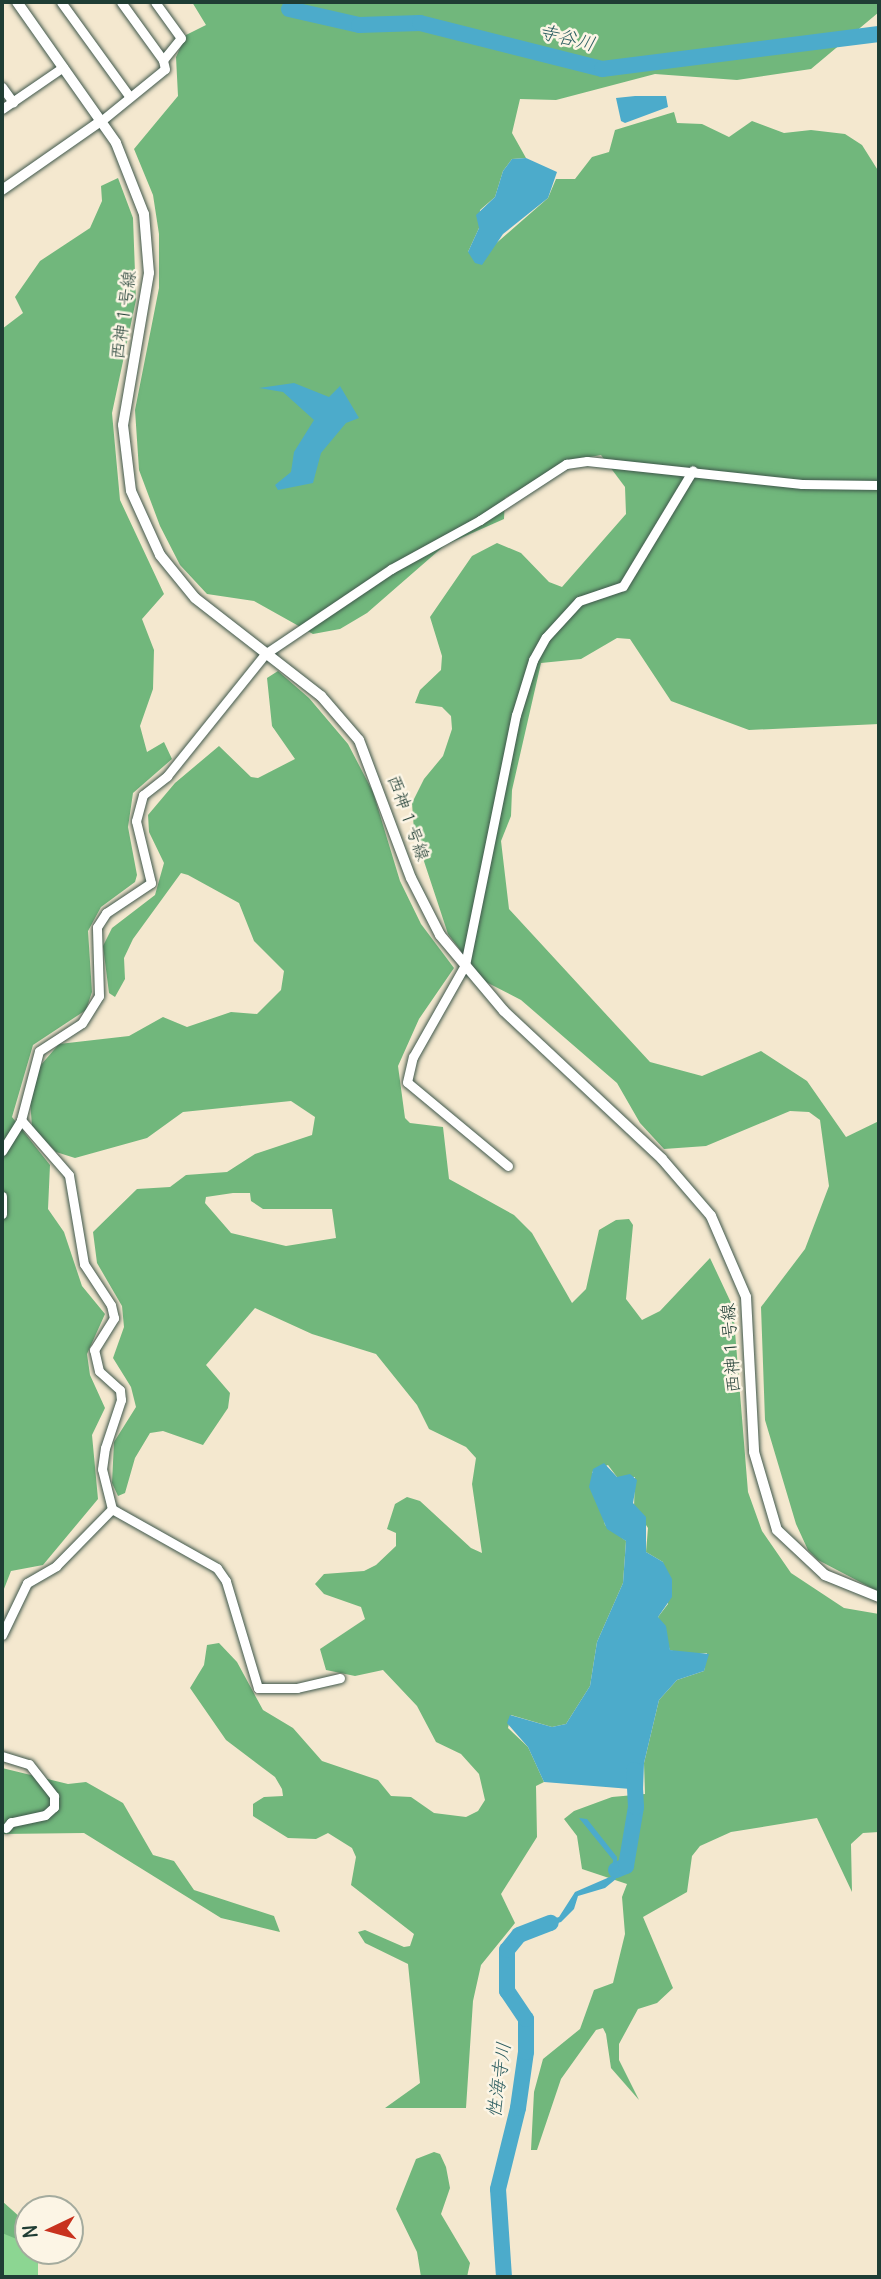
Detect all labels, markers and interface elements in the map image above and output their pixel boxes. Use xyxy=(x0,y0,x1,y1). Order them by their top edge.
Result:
water label: 寺谷川 xyxy=(537,20,597,56)
street label: 西神１号線 xyxy=(107,269,141,361)
street label: 西神１号線 xyxy=(382,772,434,864)
street label: 西神１号線 xyxy=(717,1302,745,1394)
water label: 性海寺川 xyxy=(482,2041,516,2119)
north arrow xyxy=(14,2195,84,2265)
text: N xyxy=(18,2224,43,2239)

